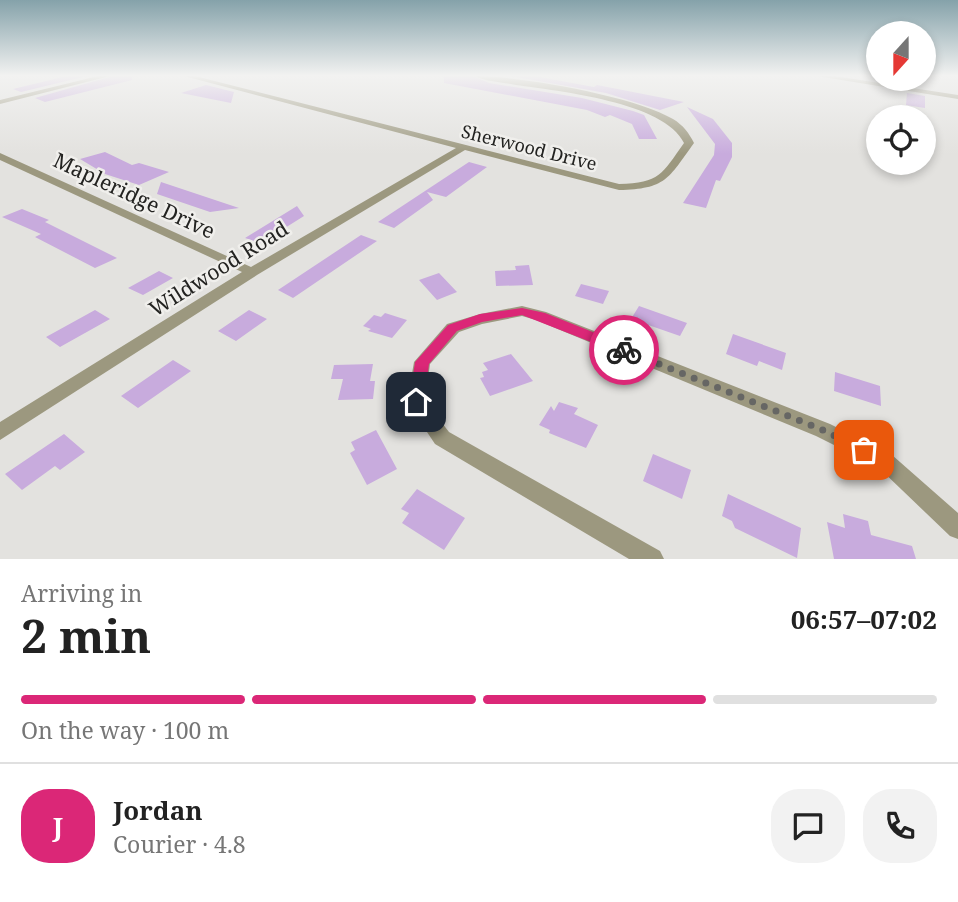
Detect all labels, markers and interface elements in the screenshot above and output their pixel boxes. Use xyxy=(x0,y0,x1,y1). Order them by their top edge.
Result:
north arrow xyxy=(866,21,936,91)
map controls xyxy=(866,21,936,175)
button: locate xyxy=(866,105,936,175)
street label: Sherwood Drive xyxy=(459,119,599,175)
street label: Mapleridge Drive xyxy=(49,145,220,245)
street label: Wildwood Road xyxy=(143,214,294,322)
courier xyxy=(589,315,659,385)
icon: bike xyxy=(605,331,643,369)
pin xyxy=(386,372,446,432)
icon: home xyxy=(397,383,435,421)
pin xyxy=(834,420,894,480)
icon: bag xyxy=(845,431,883,469)
text: Arriving in xyxy=(21,577,142,609)
text: 06:57–07:02 xyxy=(791,601,937,637)
text: 2 min xyxy=(21,604,151,666)
text: On the way · 100 m xyxy=(21,714,229,746)
button: chat xyxy=(771,789,845,863)
button: phone xyxy=(863,789,937,863)
text: Jordan xyxy=(113,792,203,828)
text: J xyxy=(53,808,63,844)
text: Courier · 4.8 xyxy=(113,828,246,860)

